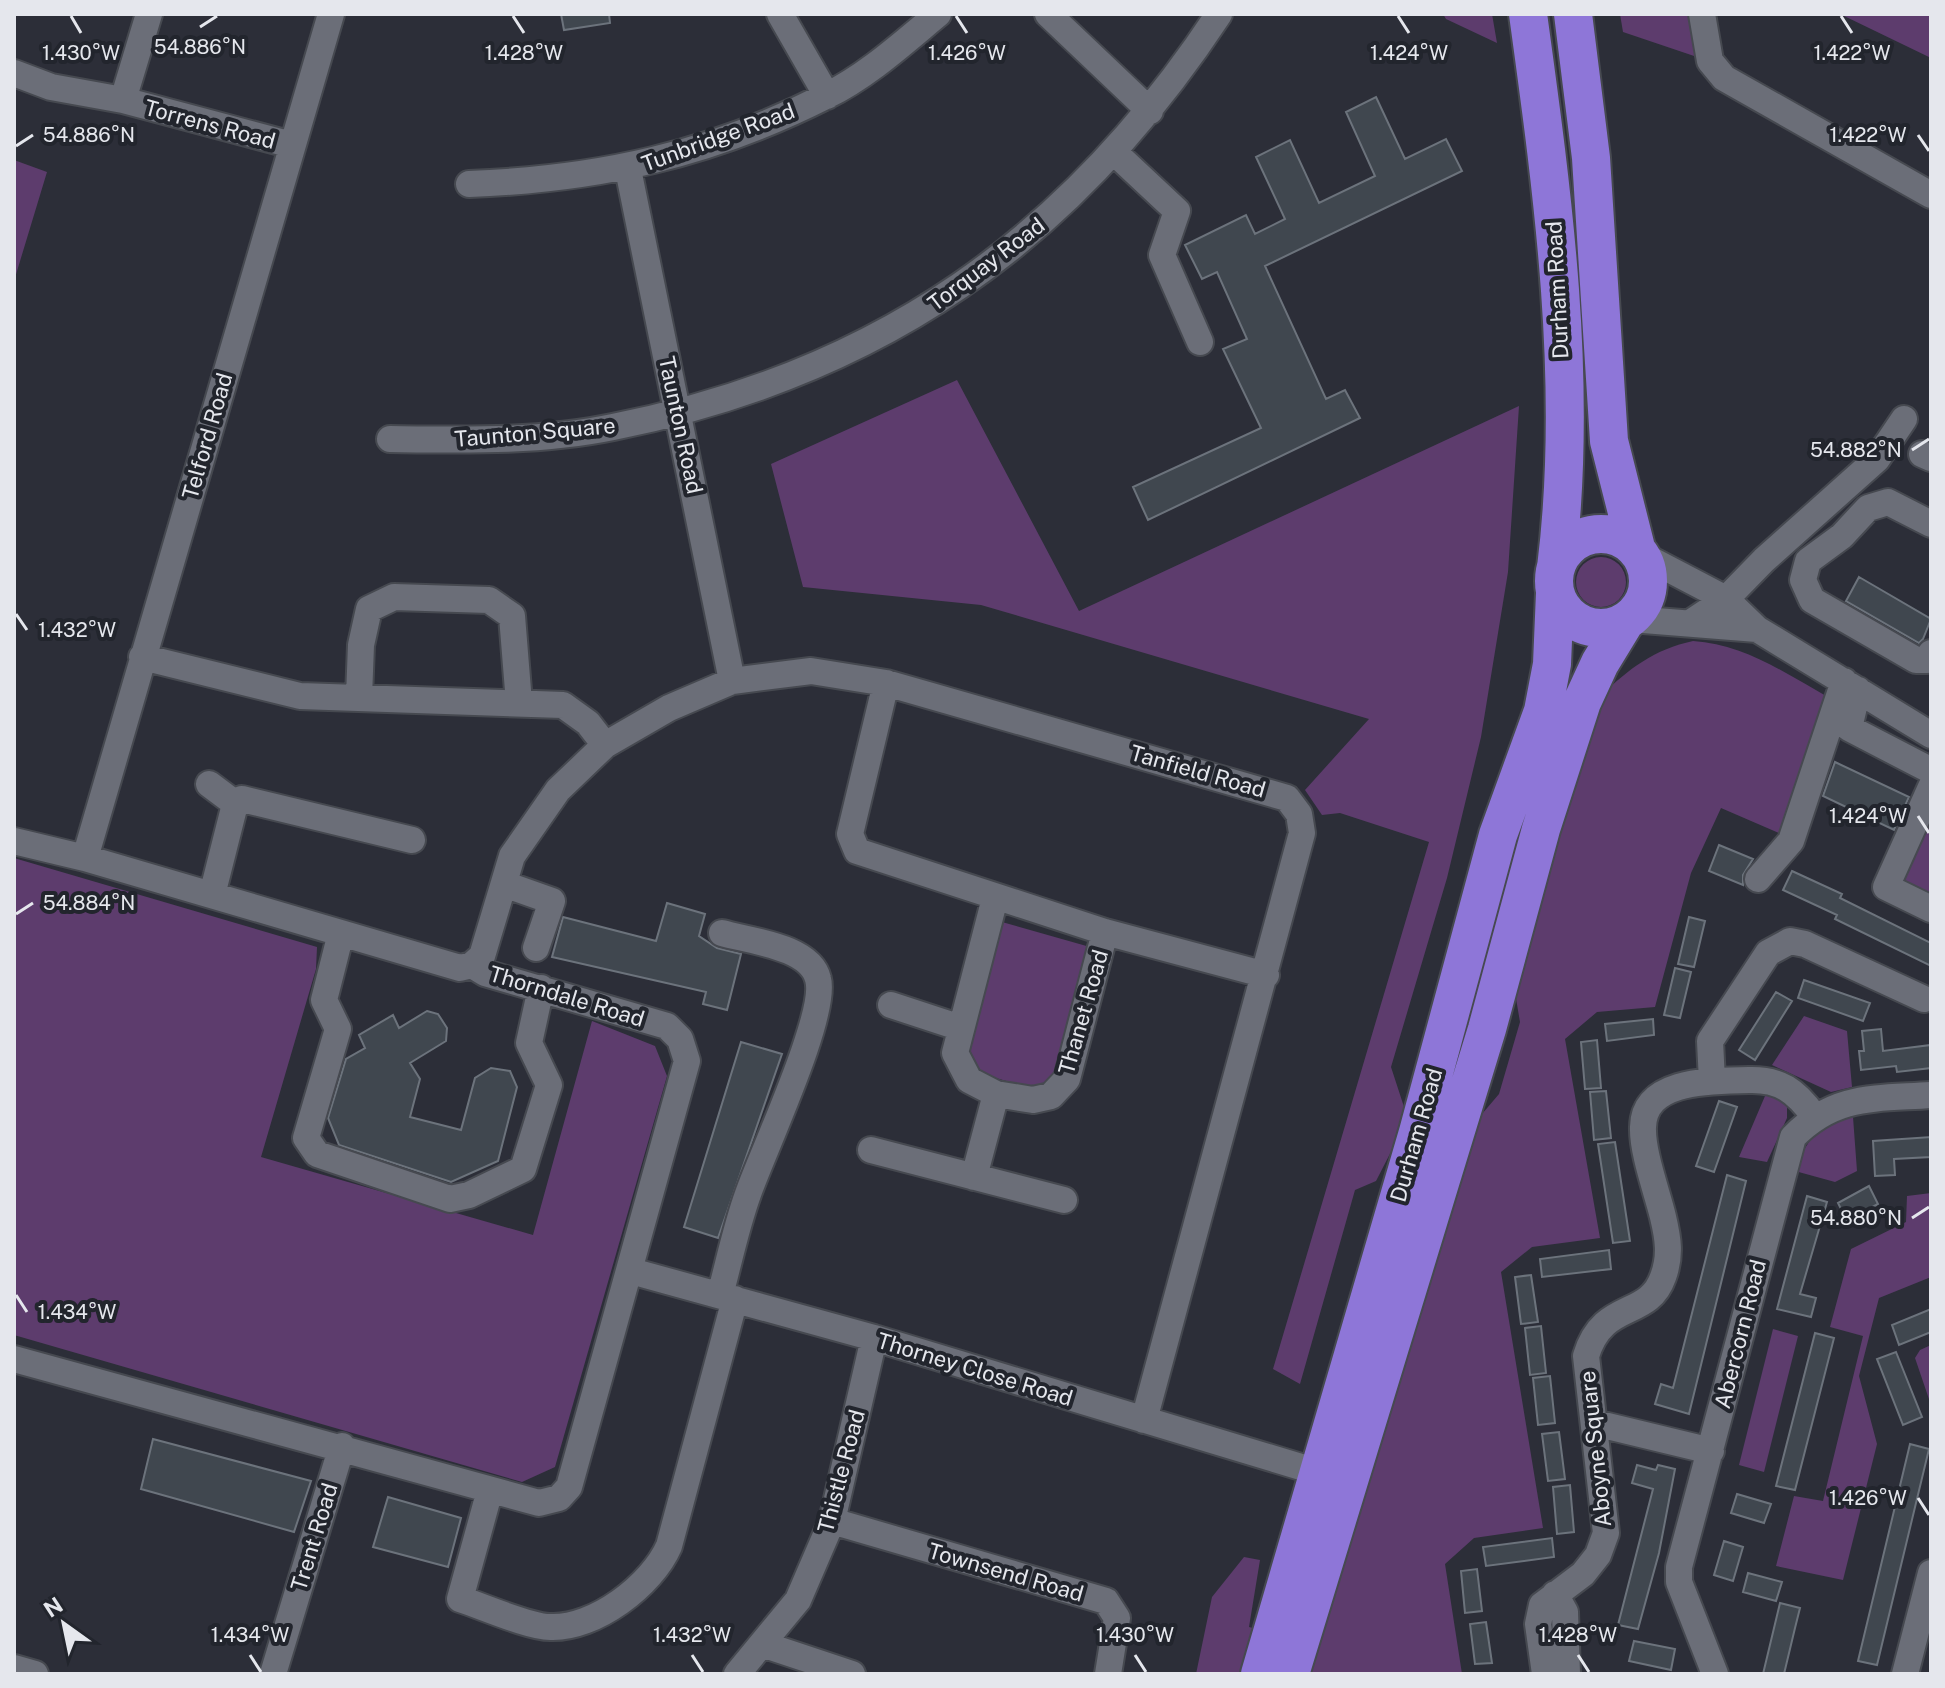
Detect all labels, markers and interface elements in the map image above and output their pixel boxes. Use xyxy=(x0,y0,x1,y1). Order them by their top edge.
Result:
text: 54.886°N xyxy=(154,35,246,59)
text: 1.430°W xyxy=(42,41,120,65)
text: 1.428°W xyxy=(485,41,563,65)
text: 1.426°W xyxy=(928,41,1006,65)
text: 1.424°W xyxy=(1370,41,1448,65)
text: 1.422°W xyxy=(1813,41,1891,65)
street label: Torrens Road xyxy=(142,94,278,154)
street label: Tunbridge Road xyxy=(638,97,798,177)
text: 54.886°N xyxy=(43,123,135,147)
text: 1.422°W xyxy=(1829,123,1907,147)
street label: Torquay Road xyxy=(923,212,1049,316)
street label: Durham Road xyxy=(1540,220,1574,360)
street label: Taunton Road xyxy=(654,354,708,496)
street label: Telford Road xyxy=(177,370,237,502)
street label: Taunton Square xyxy=(453,412,617,452)
text: 54.882°N xyxy=(1810,438,1902,462)
text: 1.432°W xyxy=(38,618,116,642)
street label: Tanfield Road xyxy=(1127,739,1269,803)
text: 1.424°W xyxy=(1829,804,1907,828)
text: 54.884°N xyxy=(43,891,135,915)
street label: Thanet Road xyxy=(1053,947,1113,1077)
street label: Thorndale Road xyxy=(486,960,648,1032)
street label: Durham Road xyxy=(1384,1065,1448,1205)
text: 54.880°N xyxy=(1810,1206,1902,1230)
street label: Abercorn Road xyxy=(1709,1257,1771,1411)
text: 1.434°W xyxy=(38,1300,116,1324)
street label: Thorney Close Road xyxy=(874,1327,1076,1411)
street label: Aboyne Square xyxy=(1574,1370,1616,1528)
street label: Thistle Road xyxy=(812,1407,870,1535)
street label: Trent Road xyxy=(285,1480,343,1594)
text: 1.426°W xyxy=(1829,1486,1907,1510)
street label: Townsend Road xyxy=(925,1537,1087,1607)
north arrow xyxy=(24,1584,104,1664)
text: N xyxy=(39,1592,67,1623)
text: 1.434°W xyxy=(211,1623,289,1647)
text: 1.432°W xyxy=(653,1623,731,1647)
text: 1.430°W xyxy=(1096,1623,1174,1647)
text: 1.428°W xyxy=(1539,1623,1617,1647)

